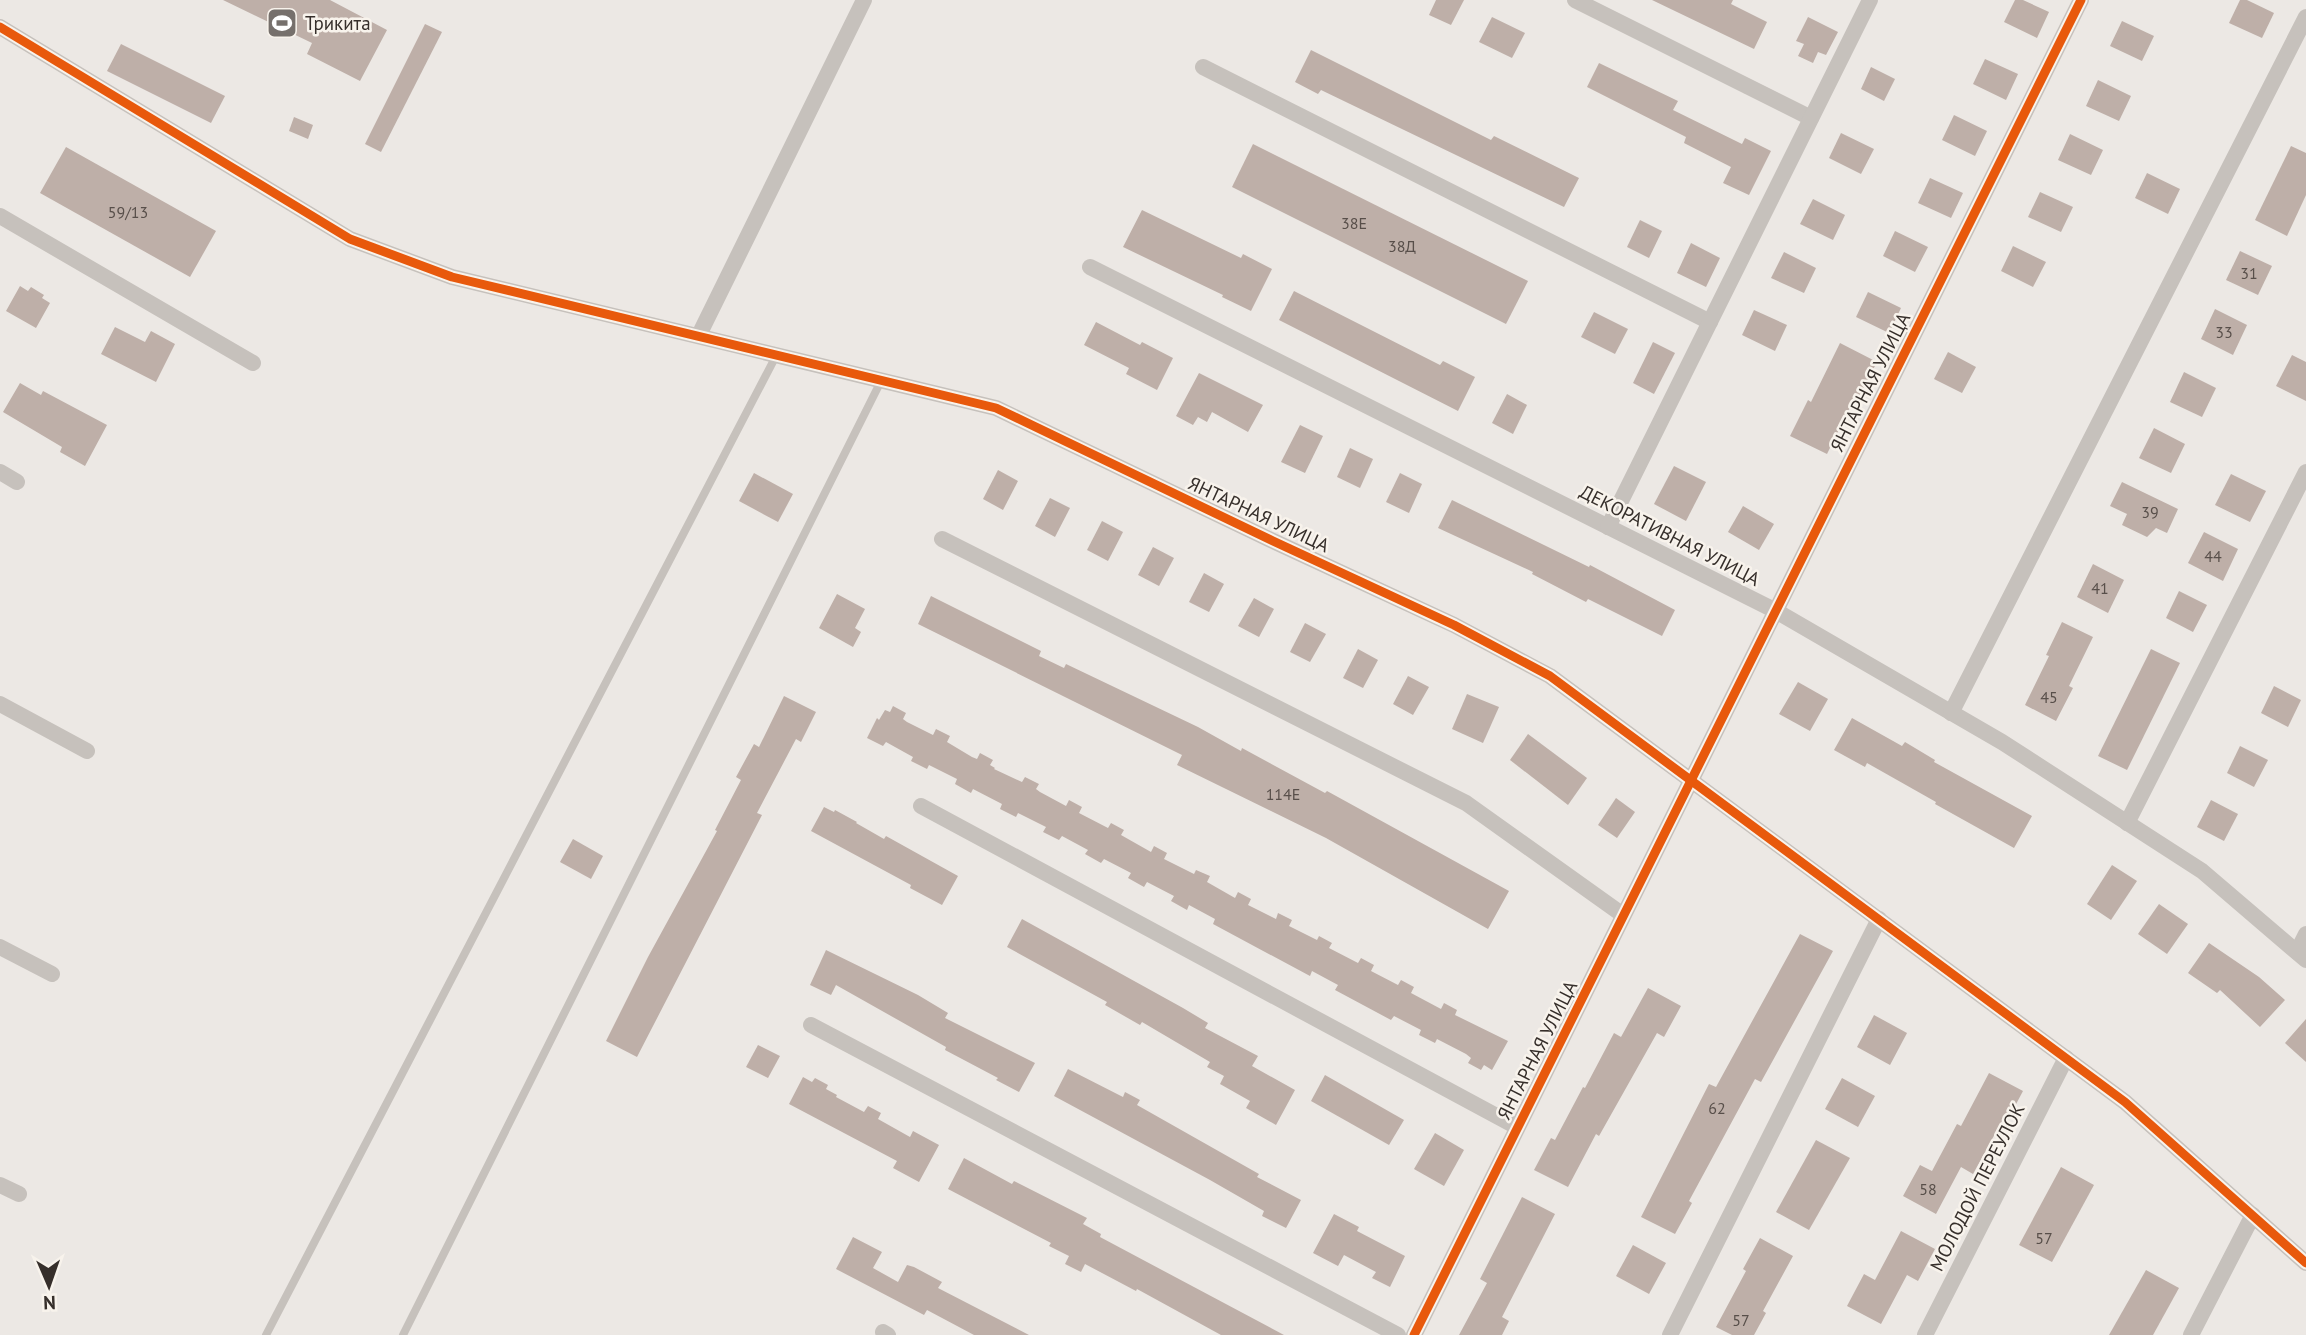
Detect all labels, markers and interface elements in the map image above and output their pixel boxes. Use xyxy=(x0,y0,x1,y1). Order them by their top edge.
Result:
sports icon: Трикита xyxy=(265,6,299,40)
place label: Трикита xyxy=(305,11,371,35)
house number: 59/13 xyxy=(108,202,148,222)
house number: 38Е xyxy=(1341,213,1367,233)
house number: 38Д xyxy=(1388,236,1416,256)
house number: 31 xyxy=(2240,263,2258,283)
street label: ЯНТАРНАЯ УЛИЦА xyxy=(1825,309,1915,455)
house number: 33 xyxy=(2215,322,2233,342)
street label: ЯНТАРНАЯ УЛИЦА xyxy=(1185,471,1333,557)
street label: ДЕКОРАТИВНАЯ УЛИЦА xyxy=(1576,479,1764,591)
house number: 39 xyxy=(2141,502,2159,522)
house number: 44 xyxy=(2204,546,2222,566)
house number: 41 xyxy=(2091,578,2109,598)
house number: 45 xyxy=(2040,687,2058,707)
house number: 114Е xyxy=(1266,784,1300,804)
street label: ЯНТАРНАЯ УЛИЦА xyxy=(1492,977,1582,1123)
house number: 62 xyxy=(1708,1098,1726,1118)
street label: МОЛОДОЙ ПЕРЕУЛОК xyxy=(1924,1099,2030,1275)
house number: 58 xyxy=(1919,1179,1937,1199)
house number: 57 xyxy=(2035,1228,2053,1248)
north arrow xyxy=(14,1251,84,1321)
text: N xyxy=(43,1291,56,1315)
house number: 57 xyxy=(1732,1310,1750,1330)

